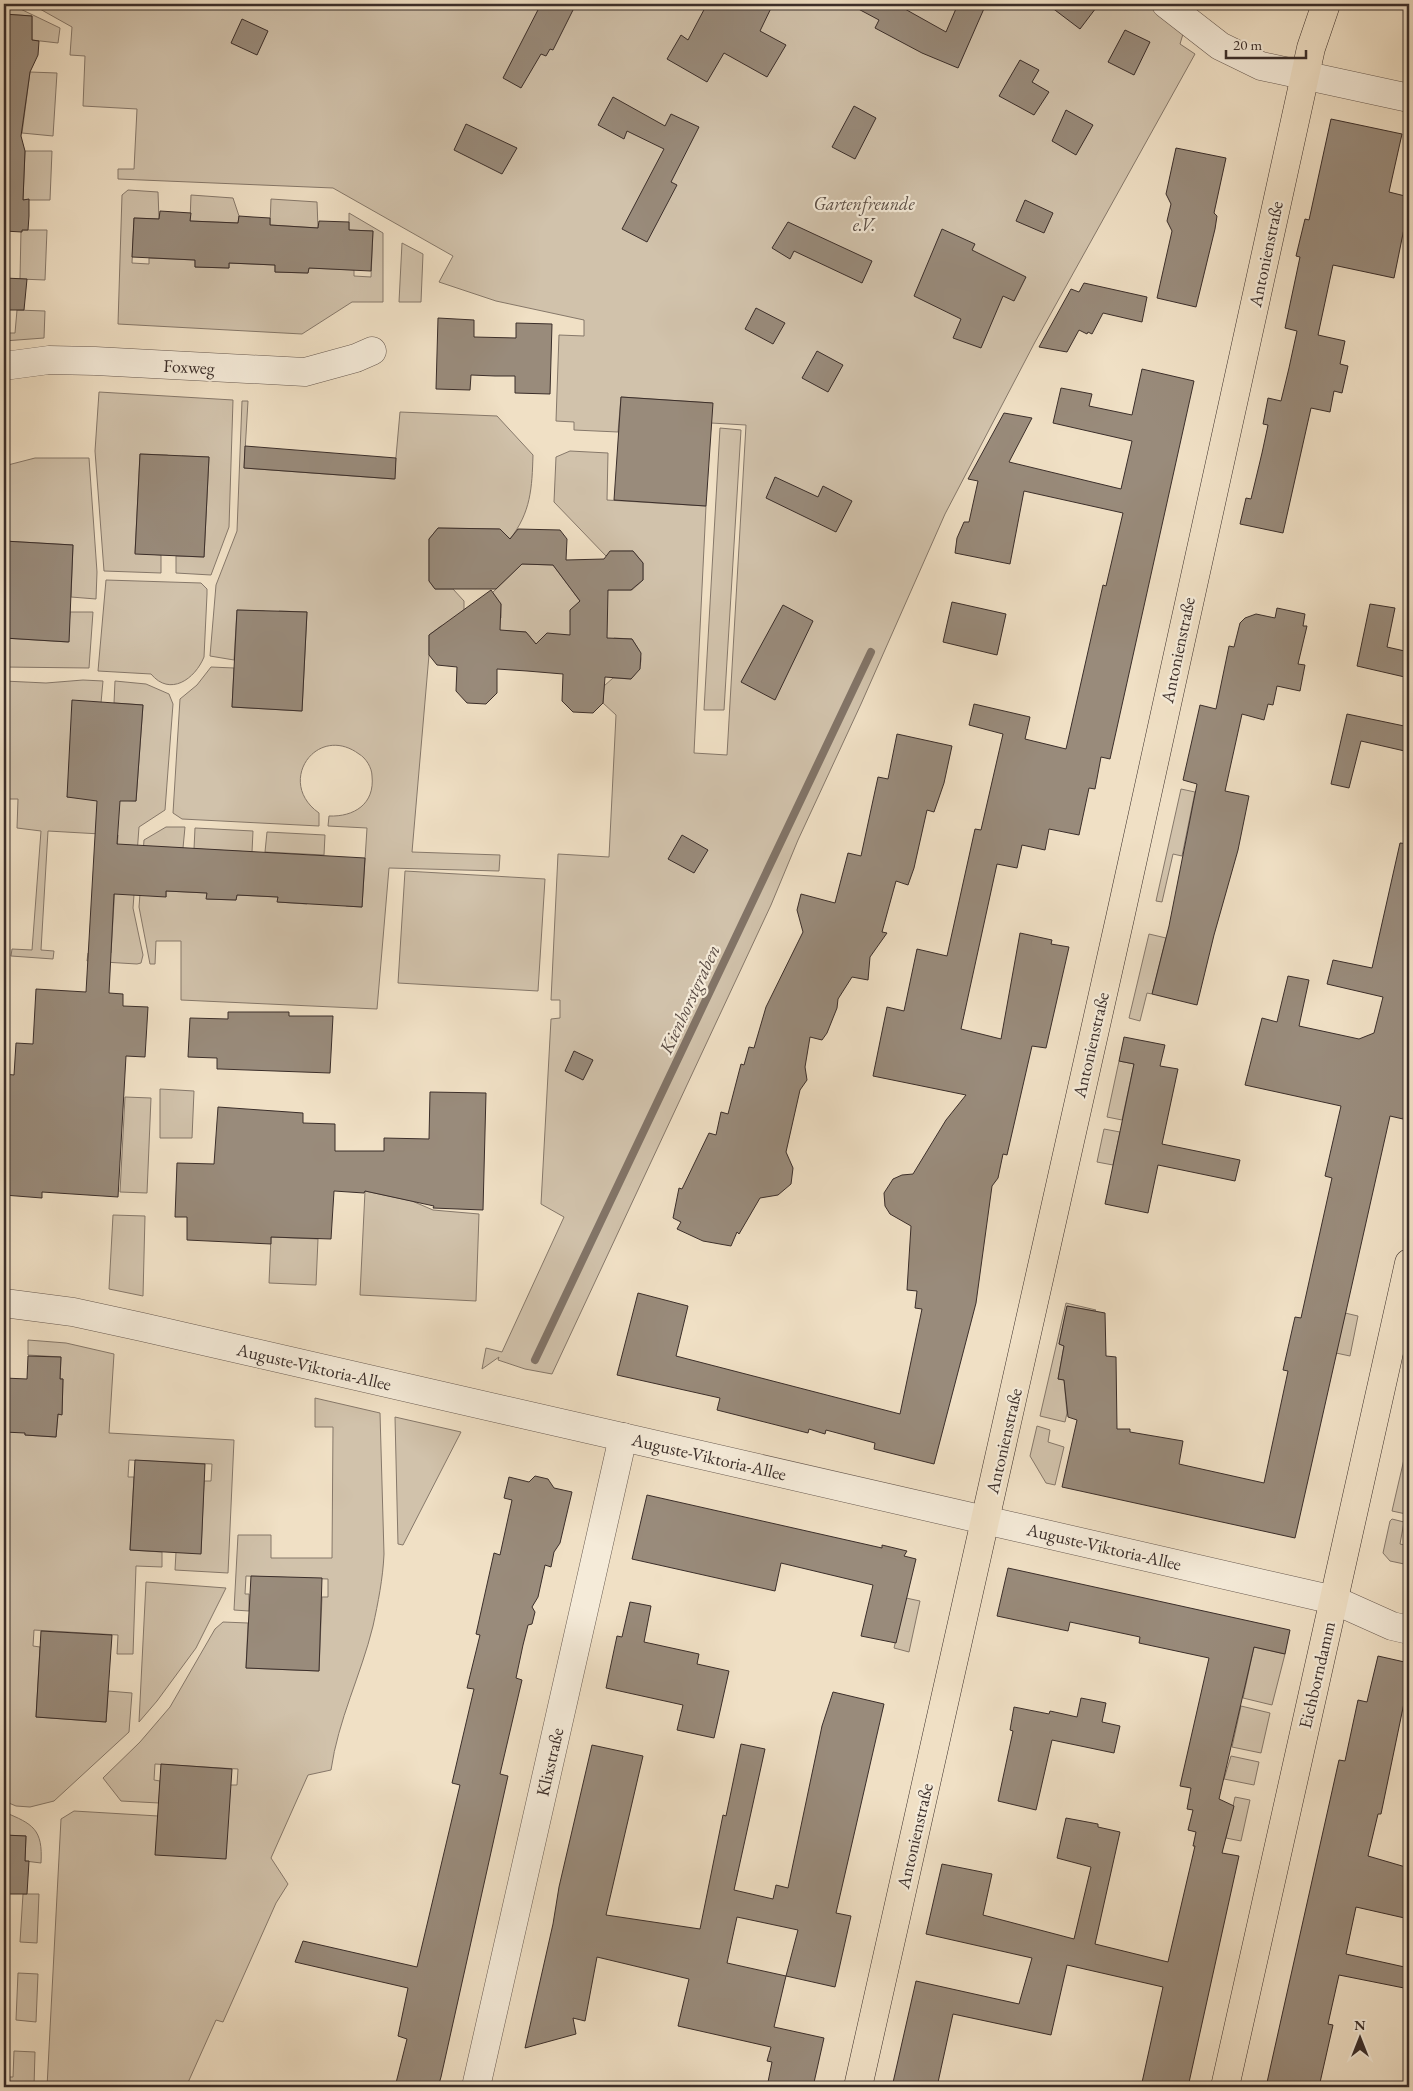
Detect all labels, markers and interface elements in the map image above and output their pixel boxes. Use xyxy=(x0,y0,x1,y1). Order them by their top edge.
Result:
scale bar xyxy=(1226,28,1306,60)
text: 20 m xyxy=(1233,35,1262,54)
park label: Gartenfreunde e.V. xyxy=(813,192,915,236)
street label: Antonienstraße xyxy=(1243,199,1288,310)
street label: Foxweg xyxy=(163,354,215,379)
street label: Antonienstraße xyxy=(1155,595,1200,706)
water label: Kienhorstgraben xyxy=(653,941,726,1059)
street label: Antonienstraße xyxy=(1067,990,1114,1101)
street label: Auguste-Viktoria-Allee xyxy=(234,1337,394,1395)
street label: Antonienstraße xyxy=(980,1386,1027,1497)
street label: Auguste-Viktoria-Allee xyxy=(629,1427,789,1485)
street label: Auguste-Viktoria-Allee xyxy=(1024,1517,1184,1575)
street label: Eichborndamm xyxy=(1293,1619,1340,1731)
street label: Klixstraße xyxy=(530,1725,569,1798)
street label: Antonienstraße xyxy=(891,1781,938,1892)
north arrow xyxy=(1336,2014,1386,2064)
text: N xyxy=(1354,2016,1366,2034)

